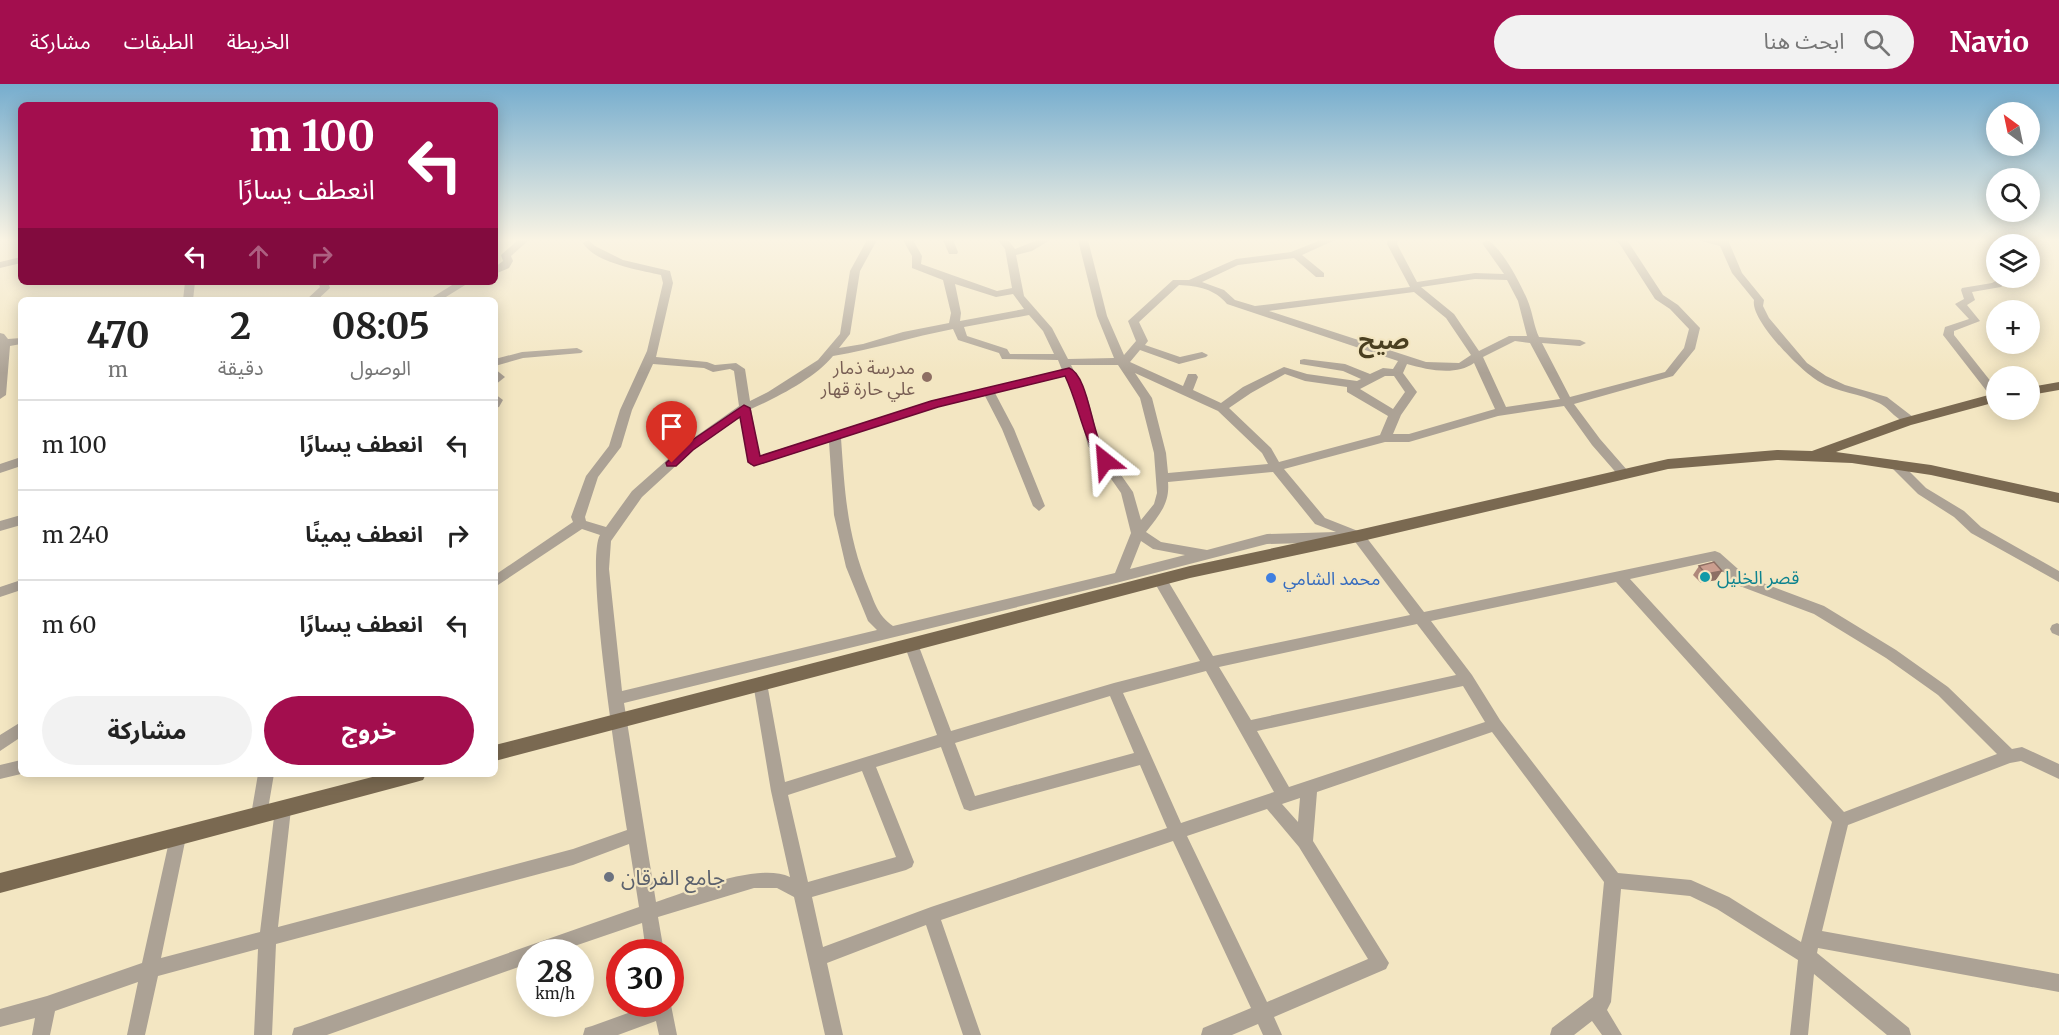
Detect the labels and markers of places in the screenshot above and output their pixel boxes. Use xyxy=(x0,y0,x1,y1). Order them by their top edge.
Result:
place label: مدرسة ذمار علي حارة قهار xyxy=(820,356,915,402)
marker: مدرسة ذمار علي حارة قهار xyxy=(920,370,934,384)
pin xyxy=(646,401,697,463)
place label: قصر الخليل xyxy=(1717,566,1799,589)
place label: محمد الشامي xyxy=(1283,567,1380,592)
marker: قصر الخليل xyxy=(1698,570,1712,584)
marker: محمد الشامي xyxy=(1264,571,1278,585)
place label: جامع الفرقان xyxy=(621,864,725,893)
marker: جامع الفرقان xyxy=(602,870,616,884)

